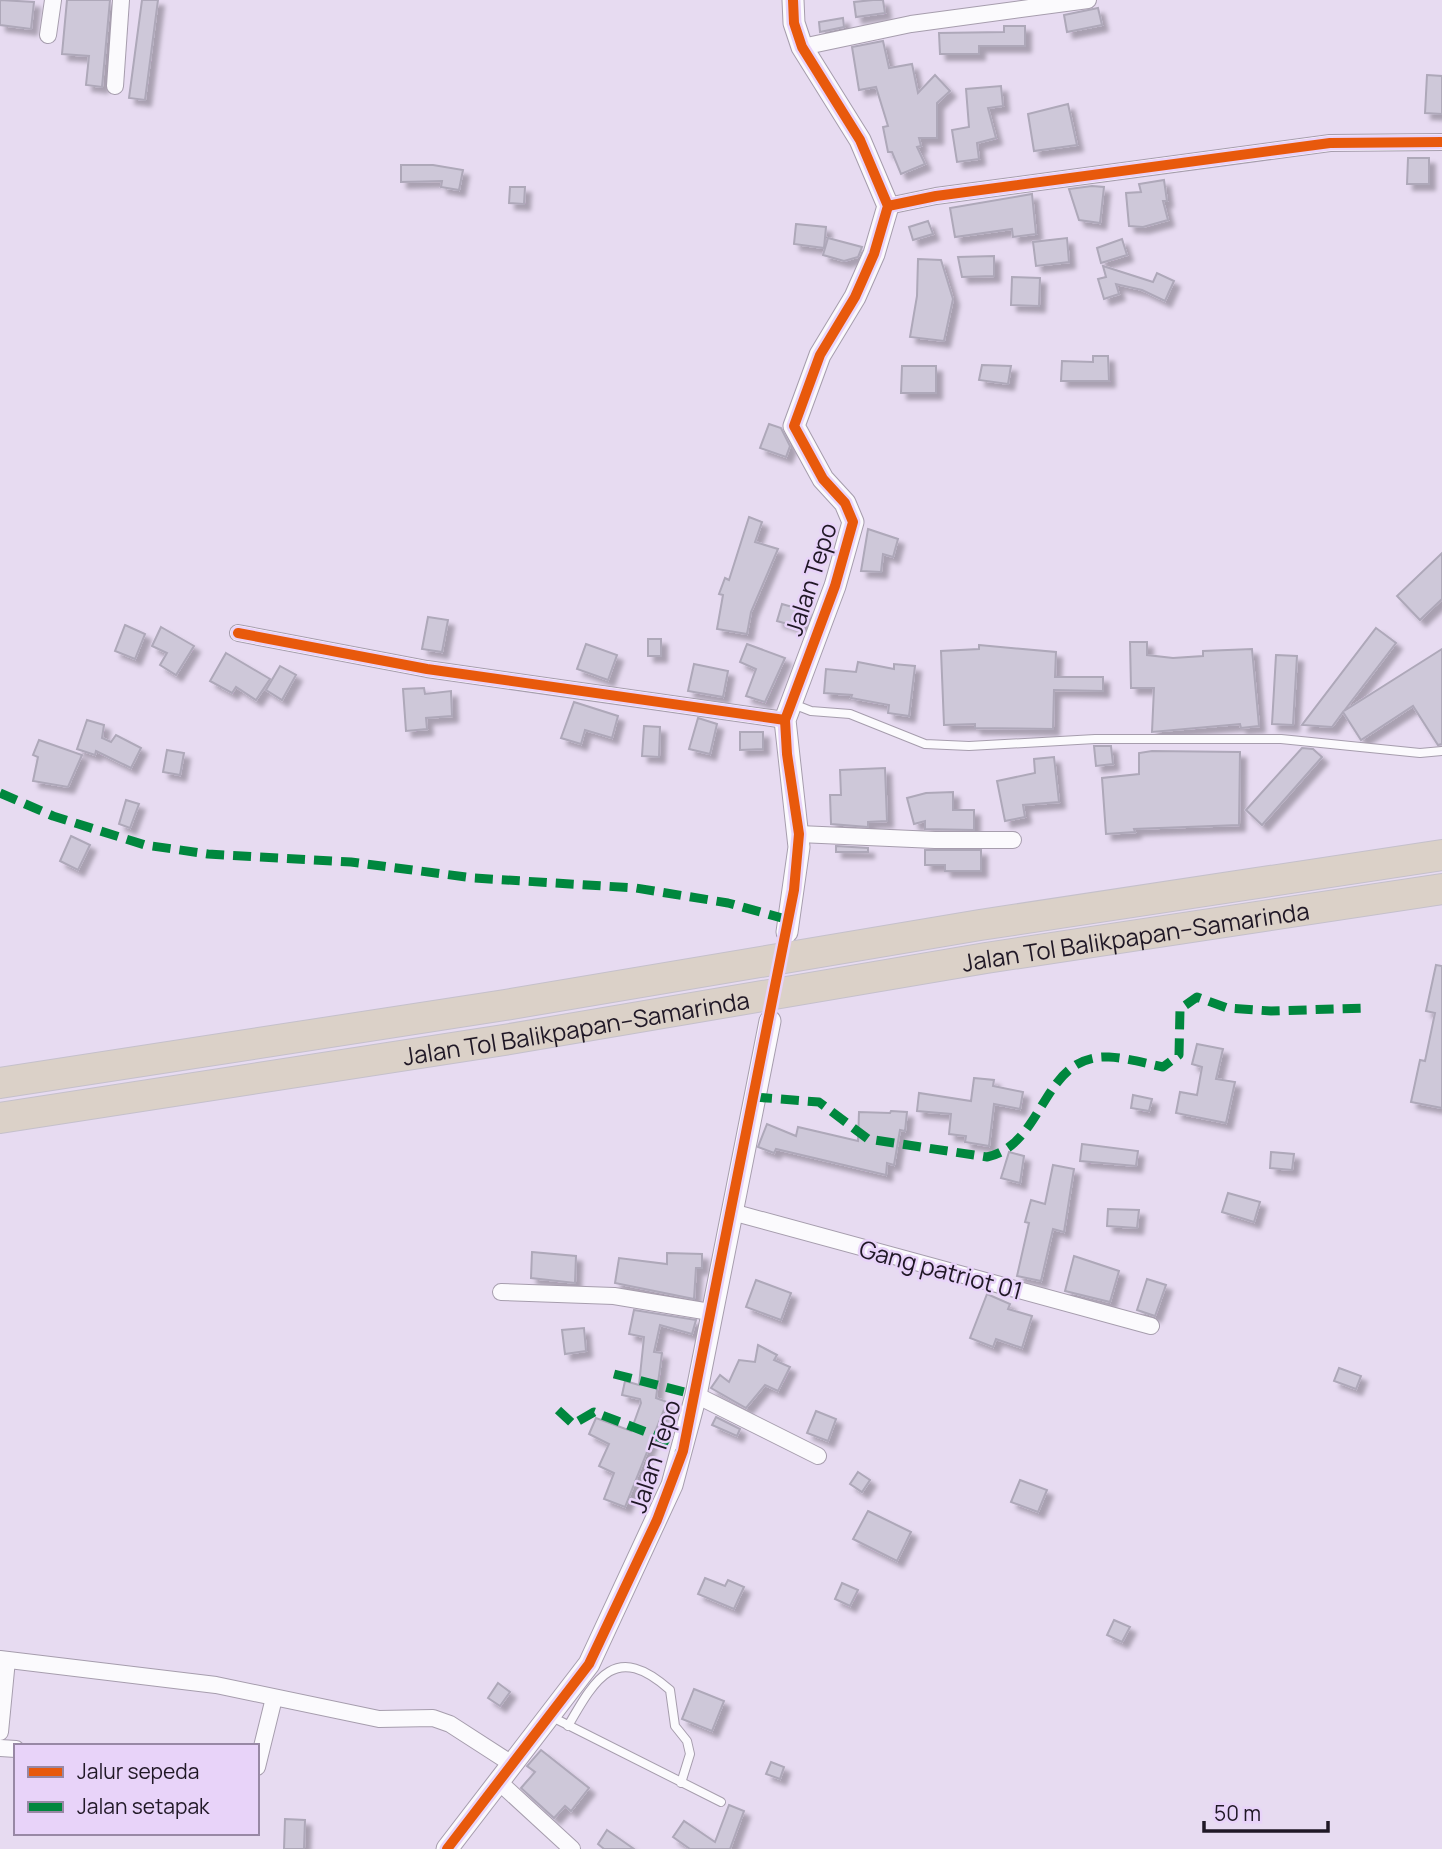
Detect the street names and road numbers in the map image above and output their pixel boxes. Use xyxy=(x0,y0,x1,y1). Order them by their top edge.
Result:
street label: Jalan Tepo xyxy=(776,518,844,640)
street label: Jalan Tol Balikpapan–Samarinda xyxy=(959,893,1311,978)
street label: Jalan Tol Balikpapan–Samarinda xyxy=(400,982,752,1072)
street label: Gang patriot 01 xyxy=(856,1231,1026,1307)
street label: Jalan Tepo xyxy=(620,1395,688,1517)

